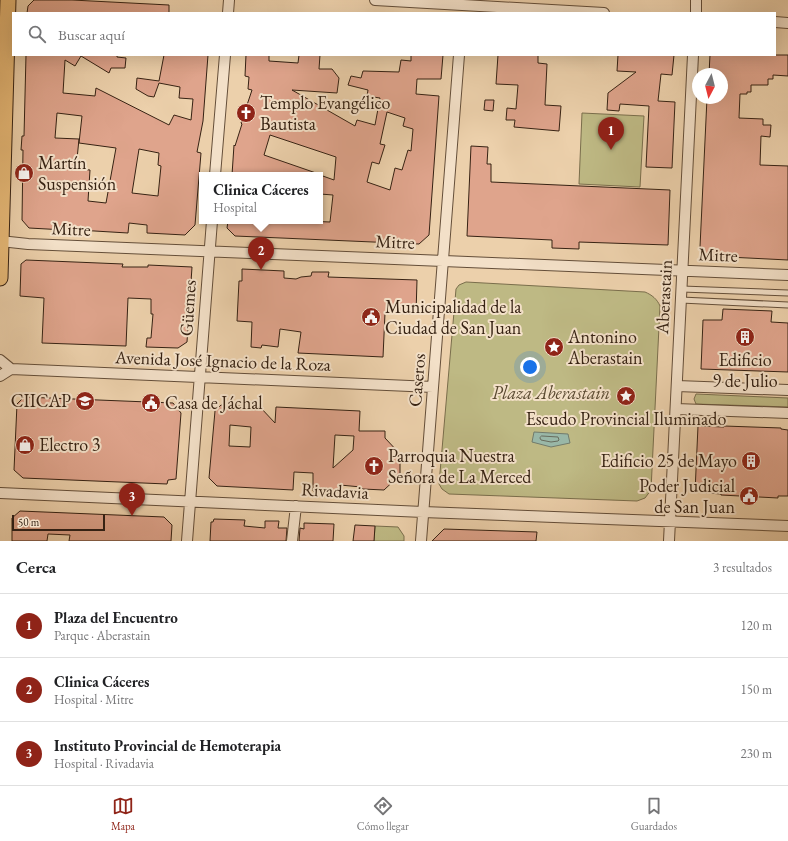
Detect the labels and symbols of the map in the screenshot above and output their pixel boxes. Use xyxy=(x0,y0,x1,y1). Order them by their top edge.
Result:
north arrow xyxy=(692,68,728,104)
place label: Templo Evangélico Bautista xyxy=(260,91,391,135)
church icon: Templo Evangélico Bautista xyxy=(235,102,257,124)
pin: 1 xyxy=(598,117,624,150)
place label: Martín Suspensión xyxy=(38,151,117,195)
shop icon: Martín Suspensión xyxy=(13,162,35,184)
street label: Mitre xyxy=(51,216,91,241)
street label: Mitre xyxy=(375,229,415,254)
pin: 2 xyxy=(248,237,274,270)
street label: Mitre xyxy=(698,242,738,267)
street label: Aberastain xyxy=(650,259,677,336)
street label: Güemes xyxy=(174,279,201,337)
place label: Municipalidad de la Ciudad de San Juan xyxy=(385,295,522,339)
public building icon: Municipalidad de la Ciudad de San Juan xyxy=(360,306,382,328)
place label: Antonino Aberastain xyxy=(567,325,643,369)
building icon: Edificio 9 de Julio xyxy=(734,326,756,348)
place icon: Antonino Aberastain xyxy=(543,336,565,358)
street label: Avenida José Ignacio de la Roza xyxy=(114,345,332,376)
place label: Edificio 9 de Julio xyxy=(712,348,778,392)
street label: Caseros xyxy=(403,352,430,408)
your location xyxy=(520,357,540,377)
park label: Plaza Aberastain xyxy=(492,381,610,404)
place icon: Escudo Provincial Iluminado xyxy=(615,385,637,407)
place label: CIICAP xyxy=(11,389,71,412)
school or university icon: CIICAP xyxy=(74,390,96,412)
place label: Casa de Jáchal xyxy=(165,391,263,414)
public building icon: Casa de Jáchal xyxy=(140,392,162,414)
place label: Escudo Provincial Iluminado xyxy=(526,407,726,430)
place label: Electro 3 xyxy=(39,433,100,456)
shop icon: Electro 3 xyxy=(14,434,36,456)
place label: Parroquia Nuestra Señora de La Merced xyxy=(388,444,532,488)
place label: Edificio 25 de Mayo xyxy=(600,449,737,472)
building icon: Edificio 25 de Mayo xyxy=(740,450,762,472)
church icon: Parroquia Nuestra Señora de La Merced xyxy=(363,455,385,477)
place label: Poder Judicial de San Juan xyxy=(639,474,735,518)
street label: Rivadavia xyxy=(301,477,370,504)
pin: 3 xyxy=(119,483,145,516)
public building icon: Poder Judicial de San Juan xyxy=(738,485,760,507)
scale bar xyxy=(12,513,105,532)

